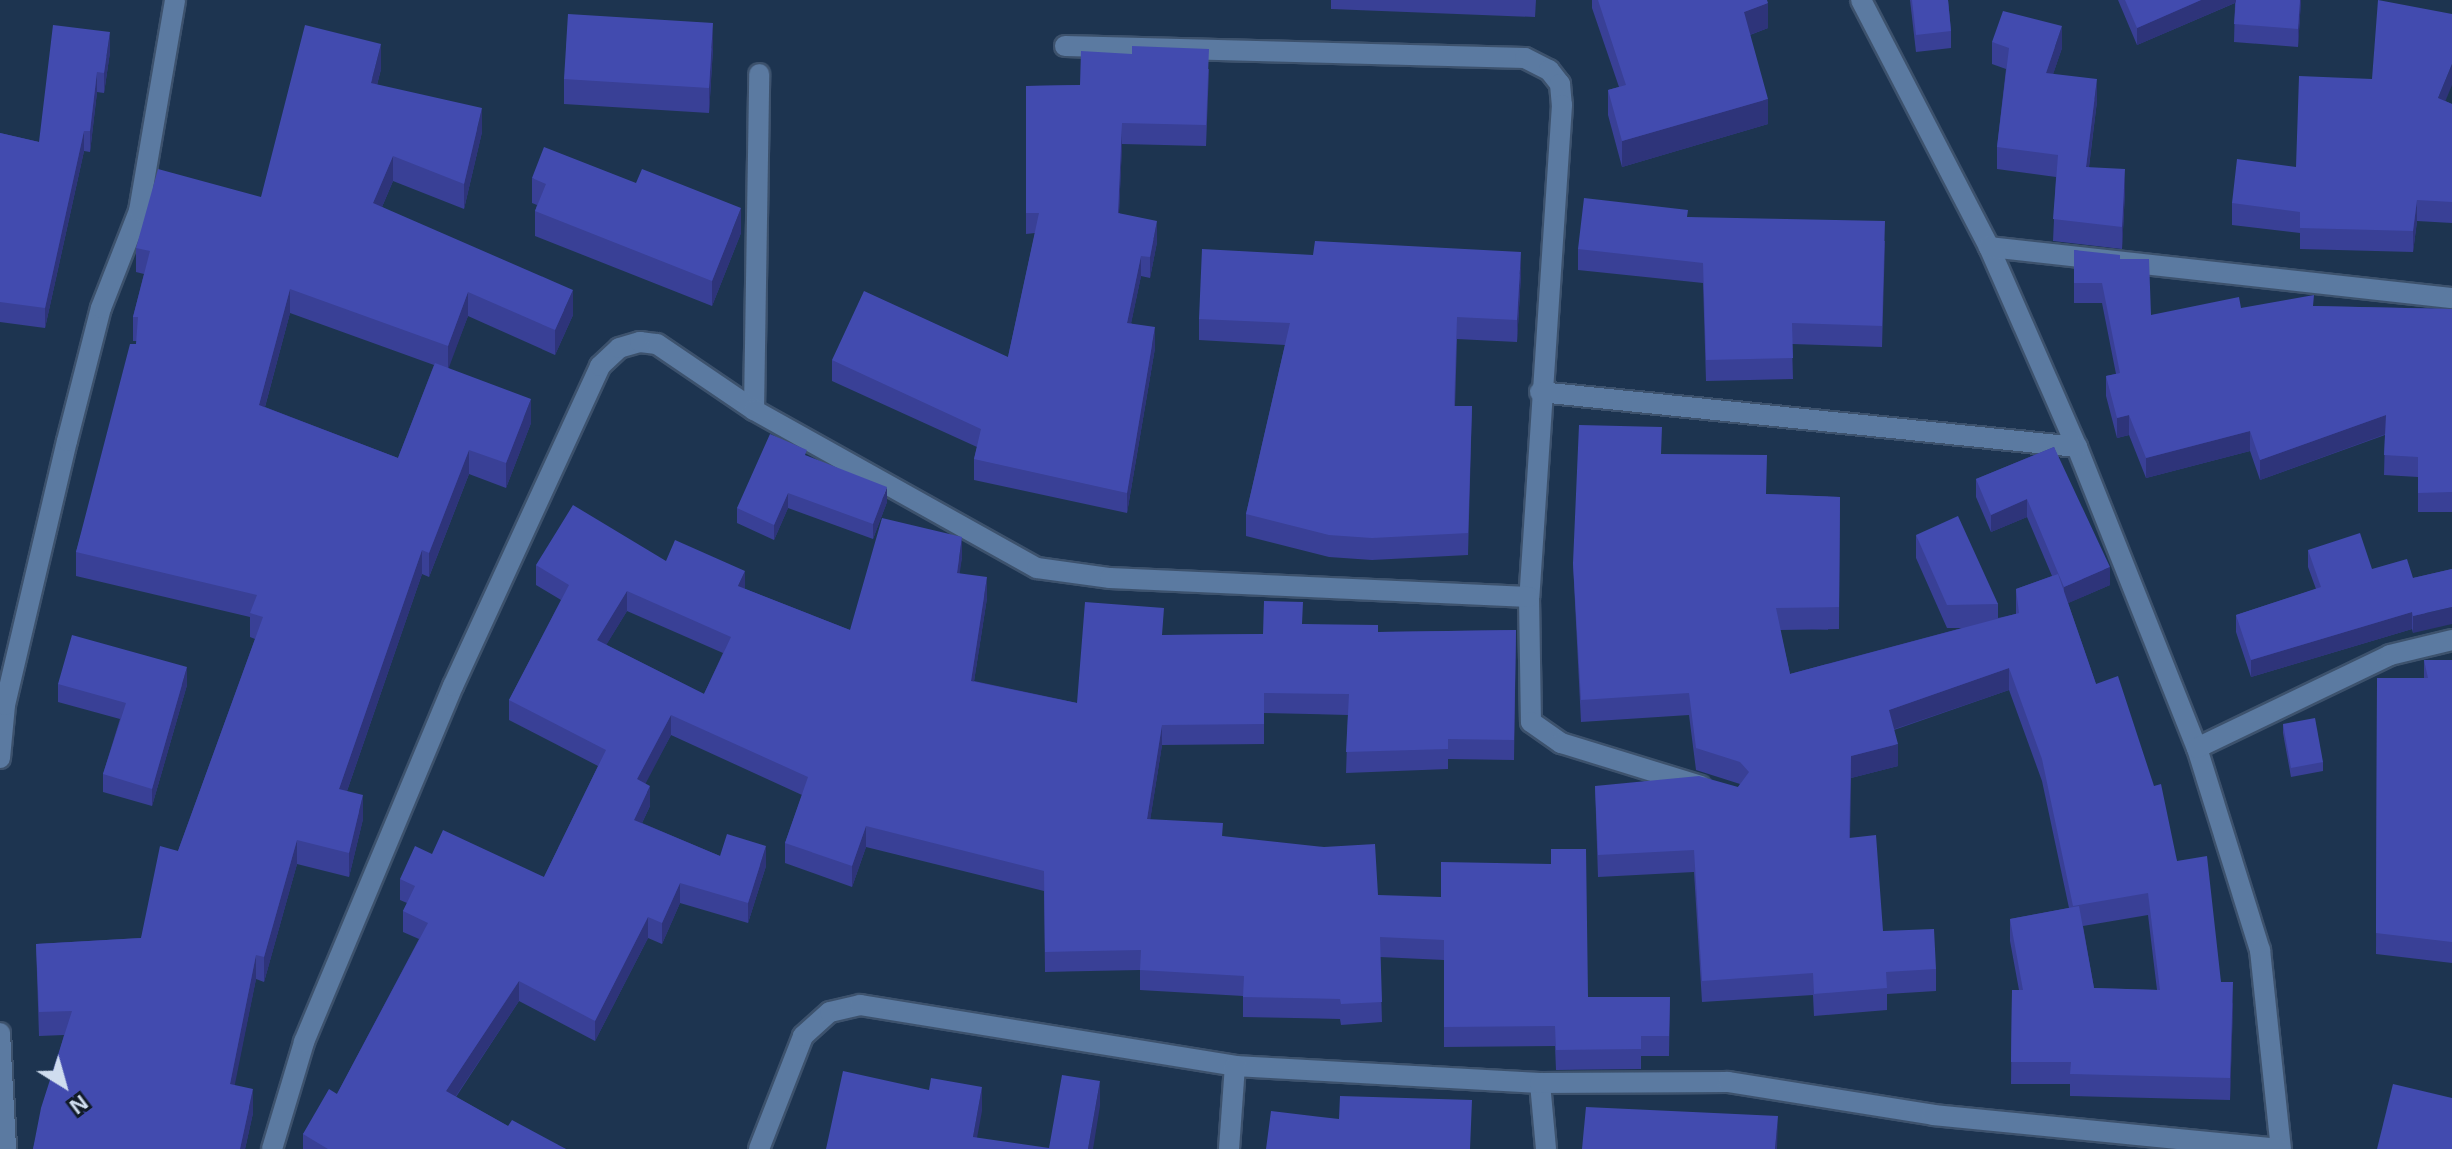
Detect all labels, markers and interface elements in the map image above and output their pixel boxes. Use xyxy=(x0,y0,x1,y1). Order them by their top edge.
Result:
north arrow xyxy=(24,1045,104,1125)
text: N xyxy=(65,1090,93,1119)

